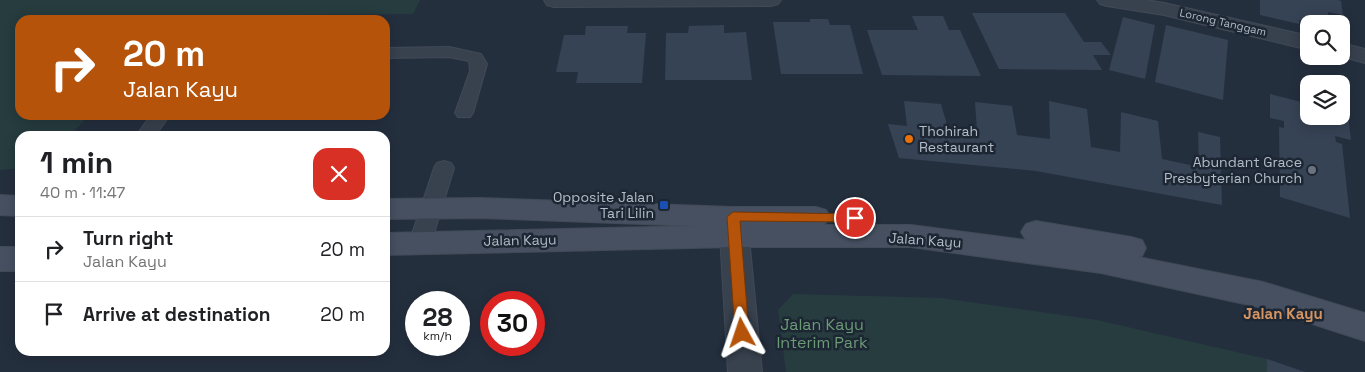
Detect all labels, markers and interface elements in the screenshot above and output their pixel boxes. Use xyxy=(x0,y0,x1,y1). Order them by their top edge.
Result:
street label: Lorong Tanggam xyxy=(1178,5,1268,39)
map controls xyxy=(1300,15,1350,125)
button: search xyxy=(1300,15,1350,65)
text: 20 m xyxy=(123,32,205,76)
icon: right xyxy=(40,35,105,100)
text: Jalan Kayu xyxy=(123,75,238,103)
button: layers xyxy=(1300,75,1350,125)
place label: Thohirah Restaurant xyxy=(919,122,994,156)
marker: Thohirah Restaurant xyxy=(903,133,915,145)
text: 1 min xyxy=(40,143,113,182)
button: close xyxy=(313,148,365,200)
place label: Abundant Grace Presbyterian Church xyxy=(1164,153,1302,187)
marker: Abundant Grace Presbyterian Church xyxy=(1306,164,1318,176)
text: 40 m · 11:47 xyxy=(40,182,125,203)
place label: Opposite Jalan Tari Lilin xyxy=(553,188,654,222)
pin xyxy=(834,197,876,239)
marker: Opposite Jalan Tari Lilin xyxy=(658,199,670,211)
icon: arrive xyxy=(841,204,869,232)
text: Turn right xyxy=(83,226,173,251)
street label: Jalan Kayu xyxy=(888,228,962,252)
street label: Jalan Kayu xyxy=(483,230,557,250)
icon: right xyxy=(40,235,68,263)
text: 20 m xyxy=(320,237,365,262)
text: Jalan Kayu xyxy=(83,251,167,272)
speed limit sign: 30 xyxy=(480,291,545,356)
icon: arrive xyxy=(40,300,68,328)
text: 28 xyxy=(423,301,452,333)
text: Arrive at destination xyxy=(83,302,271,327)
text: 20 m xyxy=(320,302,365,327)
district label: Jalan Kayu xyxy=(1243,304,1323,323)
position arrow xyxy=(715,306,767,358)
park label: Jalan Kayu Interim Park xyxy=(776,314,868,353)
text: km/h xyxy=(423,328,452,344)

